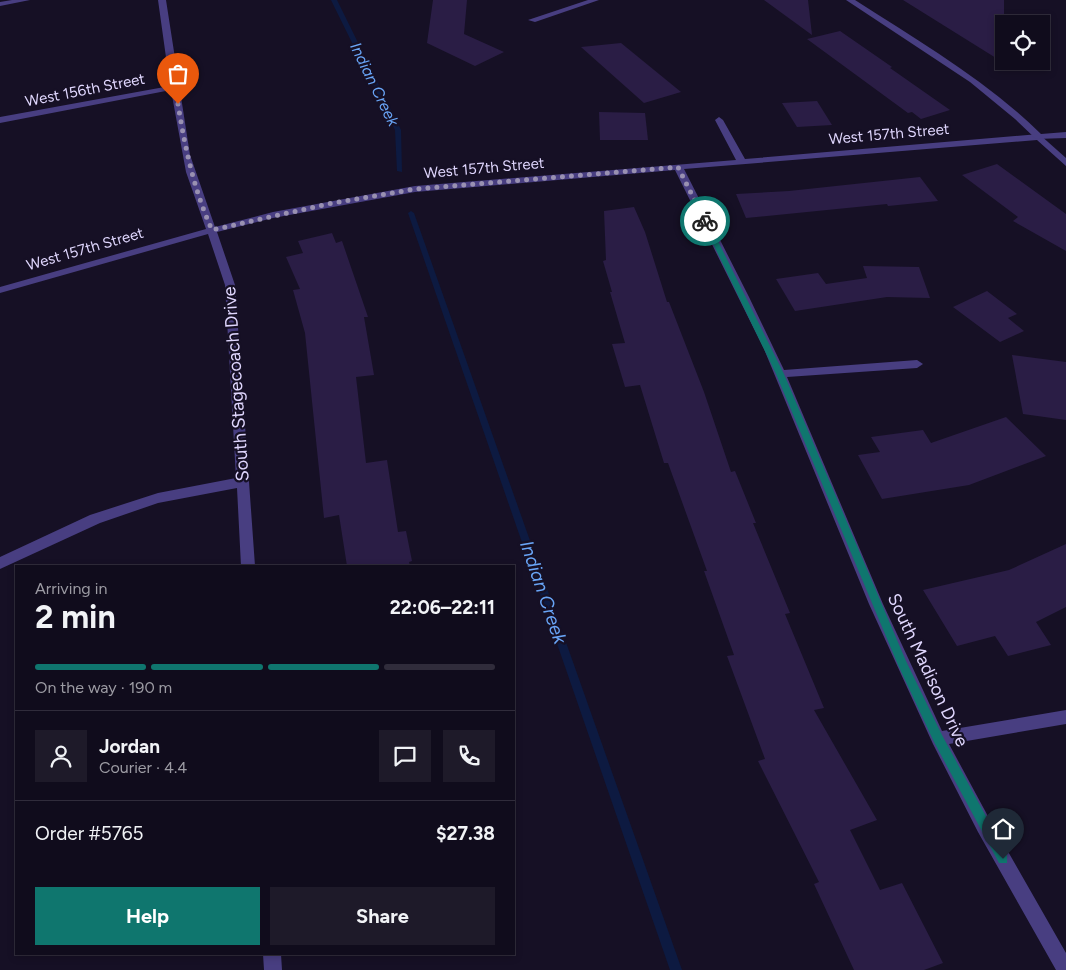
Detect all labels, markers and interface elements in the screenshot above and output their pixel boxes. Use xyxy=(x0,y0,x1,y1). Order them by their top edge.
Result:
map controls xyxy=(995,15,1050,70)
button: locate xyxy=(995,15,1050,70)
water label: Indian Creek xyxy=(346,39,404,130)
pin xyxy=(157,53,199,104)
icon: bag xyxy=(164,60,192,88)
street label: West 156th Street xyxy=(24,70,147,110)
street label: West 157th Street xyxy=(828,120,950,148)
street label: West 157th Street xyxy=(423,154,545,182)
courier xyxy=(680,196,730,246)
icon: bike xyxy=(691,207,719,235)
street label: West 157th Street xyxy=(24,224,146,274)
street label: South Stagecoach Drive xyxy=(218,286,254,482)
water label: Indian Creek xyxy=(515,537,572,648)
text: Arriving in xyxy=(35,579,107,598)
street label: South Madison Drive xyxy=(883,590,973,750)
text: 22:06–22:11 xyxy=(390,596,495,619)
text: 2 min xyxy=(35,598,116,636)
text: On the way · 190 m xyxy=(35,678,172,697)
button: person xyxy=(35,730,87,782)
button: chat xyxy=(379,730,431,782)
button: phone xyxy=(443,730,495,782)
text: Jordan xyxy=(99,735,160,758)
text: Courier · 4.4 xyxy=(99,758,187,777)
pin xyxy=(982,808,1024,859)
icon: home xyxy=(989,815,1017,843)
text: Order #5765 xyxy=(35,822,144,845)
text: $27.38 xyxy=(436,822,495,845)
button: Help xyxy=(35,887,260,945)
button: Share xyxy=(270,887,495,945)

